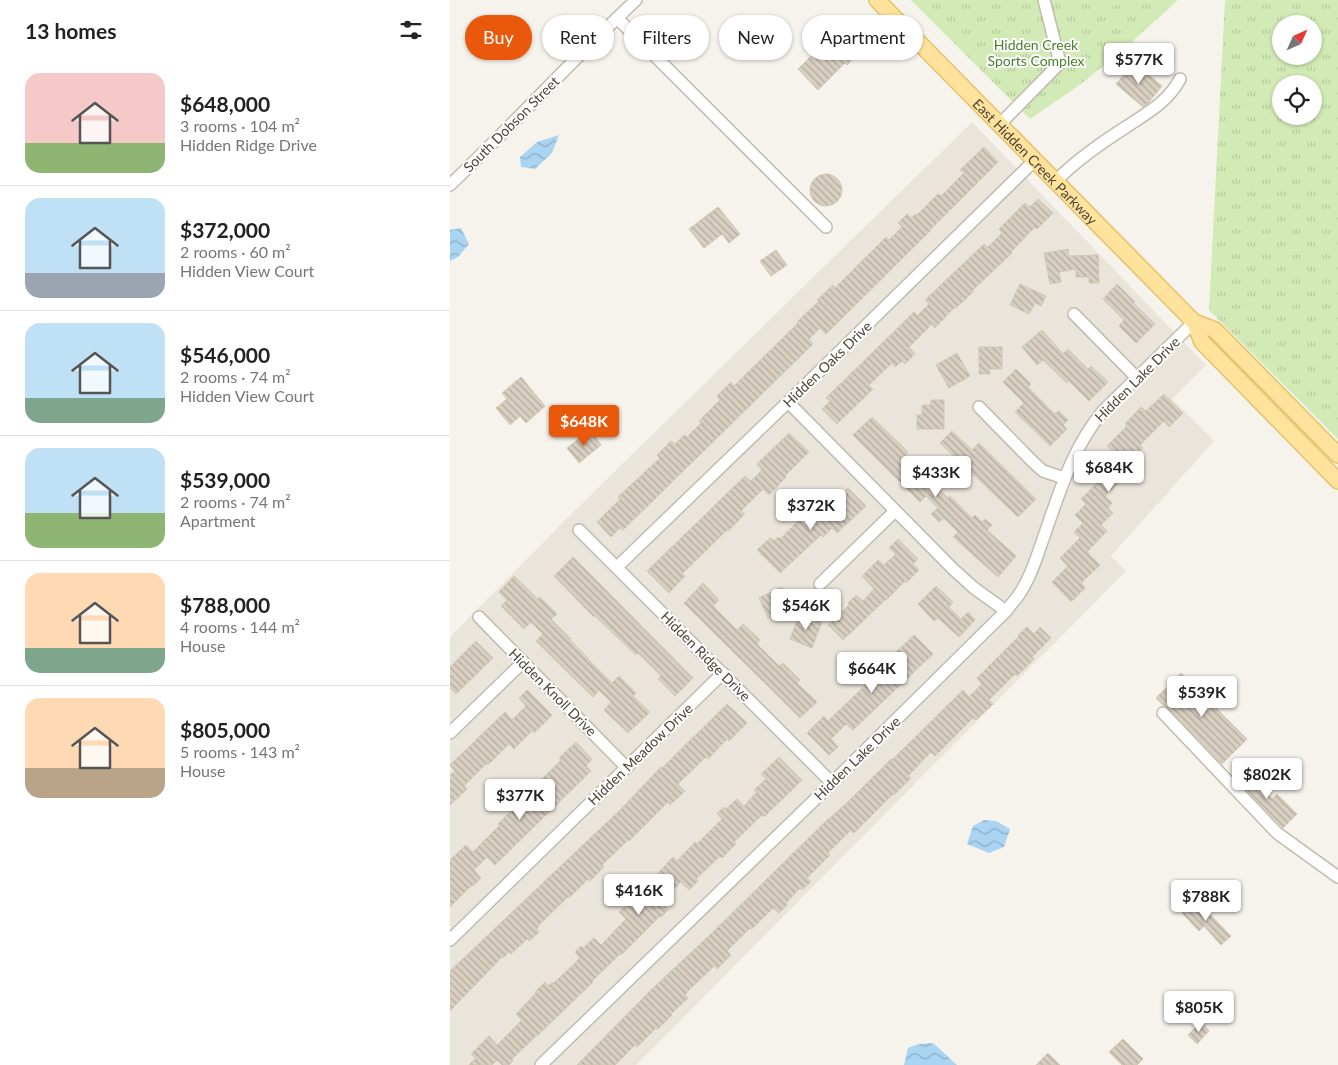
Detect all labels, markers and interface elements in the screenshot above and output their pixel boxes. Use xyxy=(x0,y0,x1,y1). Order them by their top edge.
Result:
chip: Buy xyxy=(465,15,532,60)
chip: Rent xyxy=(542,15,614,60)
chip: Filters xyxy=(624,15,709,60)
chip: New xyxy=(719,15,792,60)
chip: Apartment xyxy=(802,15,923,60)
north arrow xyxy=(1272,15,1322,65)
map controls xyxy=(1272,15,1322,125)
icon: filters xyxy=(397,16,425,44)
text: 13 homes xyxy=(25,18,116,43)
park label: Hidden Creek Sports Complex xyxy=(987,36,1085,69)
pin: $577K xyxy=(1104,42,1174,85)
text: $577K xyxy=(1115,49,1163,68)
street label: South Dobson Street xyxy=(460,73,562,175)
button: locate xyxy=(1272,75,1322,125)
text: $648,000 xyxy=(180,91,270,116)
icon: home xyxy=(65,93,125,153)
street label: East Hidden Creek Parkway xyxy=(970,94,1102,228)
text: 3 rooms · 104 m² xyxy=(180,116,300,135)
text: Hidden Ridge Drive xyxy=(180,135,317,154)
text: $372,000 xyxy=(180,217,270,242)
icon: home xyxy=(65,218,125,278)
text: 2 rooms · 60 m² xyxy=(180,242,291,261)
text: Hidden View Court xyxy=(180,261,314,280)
street label: Hidden Oaks Drive xyxy=(779,317,875,411)
street label: Hidden Lake Drive xyxy=(1091,333,1183,425)
text: $546,000 xyxy=(180,342,270,367)
icon: home xyxy=(65,343,125,403)
text: 2 rooms · 74 m² xyxy=(180,367,291,386)
text: Hidden View Court xyxy=(180,386,314,405)
pin: $648K xyxy=(549,404,619,447)
text: $648K xyxy=(560,411,608,430)
pin: $684K xyxy=(1074,450,1144,493)
pin: $433K xyxy=(901,456,971,498)
text: $684K xyxy=(1085,457,1133,476)
text: $433K xyxy=(912,462,960,481)
text: $539,000 xyxy=(180,467,270,492)
icon: home xyxy=(65,468,125,528)
pin: $372K xyxy=(776,488,846,531)
text: 2 rooms · 74 m² xyxy=(180,492,291,511)
text: $372K xyxy=(787,495,835,514)
text: Apartment xyxy=(180,511,255,530)
pin: $546K xyxy=(771,588,841,631)
text: $788,000 xyxy=(180,592,270,617)
icon: home xyxy=(65,593,125,653)
text: $546K xyxy=(782,595,830,614)
street label: Hidden Ridge Drive xyxy=(658,608,754,704)
text: 4 rooms · 144 m² xyxy=(180,617,300,636)
text: House xyxy=(180,636,225,655)
street label: Hidden Knoll Drive xyxy=(506,645,600,739)
pin: $664K xyxy=(837,652,907,694)
text: $664K xyxy=(848,658,896,677)
pin: $539K xyxy=(1167,676,1237,718)
text: $539K xyxy=(1178,682,1226,701)
street label: Hidden Meadow Drive xyxy=(584,700,696,808)
street label: Hidden Lake Drive xyxy=(810,712,904,804)
text: $805,000 xyxy=(180,717,270,742)
icon: home xyxy=(65,718,125,778)
text: 5 rooms · 143 m² xyxy=(180,742,300,761)
pin: $802K xyxy=(1232,758,1302,800)
text: House xyxy=(180,761,225,780)
text: $802K xyxy=(1243,764,1291,783)
pin: $377K xyxy=(485,778,555,821)
text: $377K xyxy=(496,785,544,804)
pin: $416K xyxy=(604,874,674,916)
text: $416K xyxy=(615,880,663,899)
pin: $788K xyxy=(1171,880,1241,922)
text: $788K xyxy=(1182,886,1230,905)
pin: $805K xyxy=(1164,990,1234,1033)
text: $805K xyxy=(1175,997,1223,1016)

